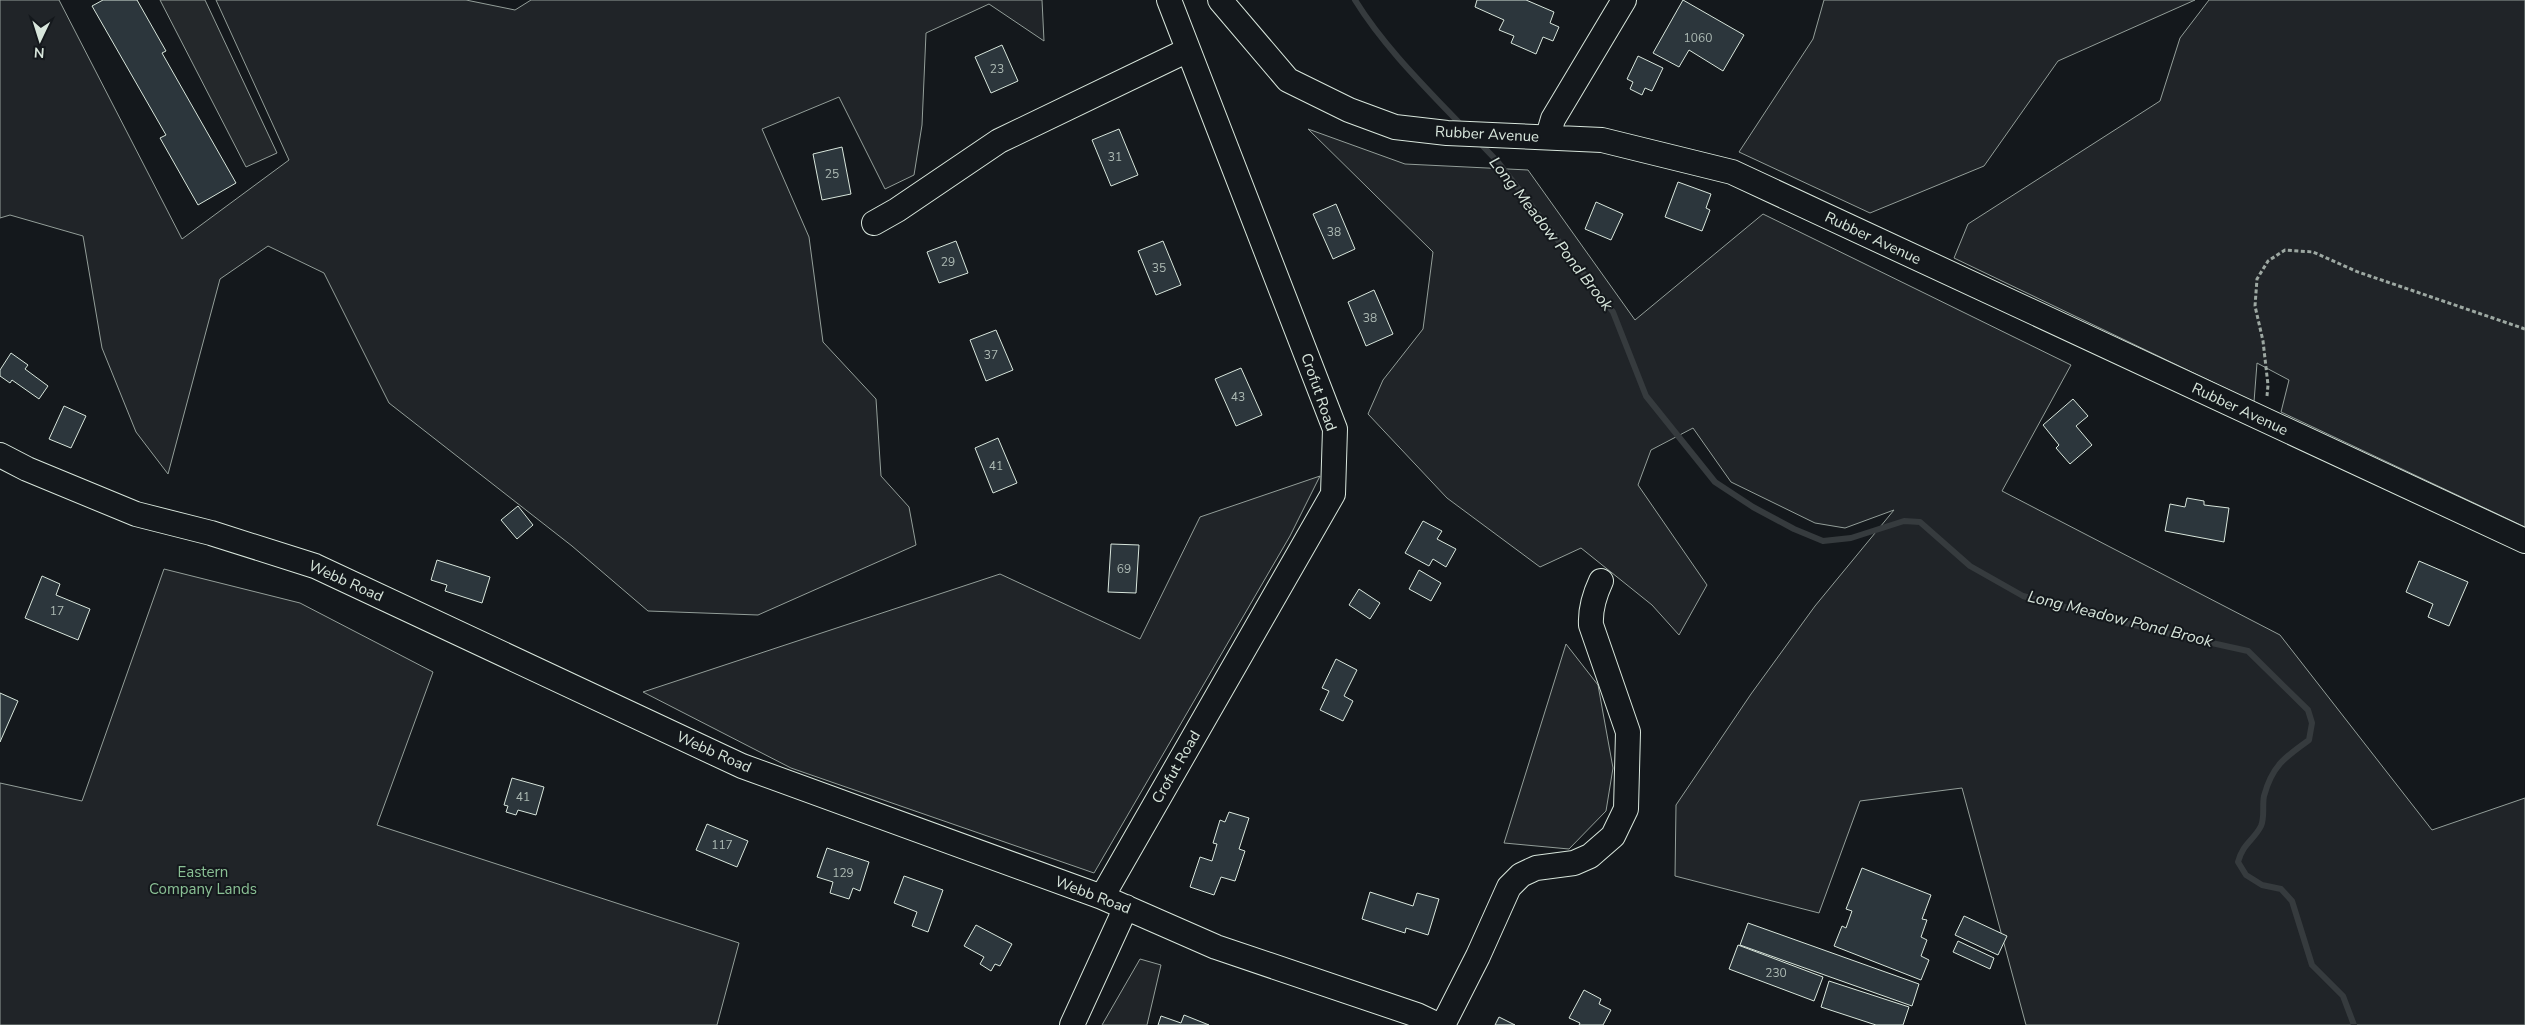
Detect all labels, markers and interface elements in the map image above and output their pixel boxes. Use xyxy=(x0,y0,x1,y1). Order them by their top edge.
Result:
north arrow xyxy=(15,15,65,65)
house number: 1060 xyxy=(1684,30,1712,46)
text: N xyxy=(33,43,45,62)
house number: 23 xyxy=(990,61,1004,77)
street label: Rubber Avenue xyxy=(1434,121,1540,147)
house number: 31 xyxy=(1108,149,1122,165)
water label: Long Meadow Pond Brook xyxy=(1484,152,1619,316)
house number: 25 xyxy=(825,166,839,182)
street label: Rubber Avenue xyxy=(1822,207,1924,269)
house number: 38 xyxy=(1327,224,1341,240)
house number: 29 xyxy=(941,254,955,270)
house number: 35 xyxy=(1152,260,1166,276)
house number: 38 xyxy=(1363,310,1377,326)
house number: 37 xyxy=(984,347,998,363)
street label: Crofut Road xyxy=(1296,350,1342,434)
street label: Rubber Avenue xyxy=(2189,378,2291,440)
house number: 43 xyxy=(1231,389,1245,405)
house number: 41 xyxy=(989,458,1003,474)
street label: Webb Road xyxy=(305,556,387,606)
house number: 69 xyxy=(1117,561,1131,577)
water label: Long Meadow Pond Brook xyxy=(2025,585,2216,653)
house number: 17 xyxy=(50,603,64,619)
street label: Webb Road xyxy=(673,727,755,777)
street label: Crofut Road xyxy=(1147,727,1205,807)
house number: 41 xyxy=(516,789,530,805)
house number: 117 xyxy=(711,837,733,853)
park label: Eastern Company Lands xyxy=(149,862,257,899)
house number: 129 xyxy=(832,865,854,881)
street label: Webb Road xyxy=(1052,871,1134,919)
house number: 230 xyxy=(1765,965,1787,981)

